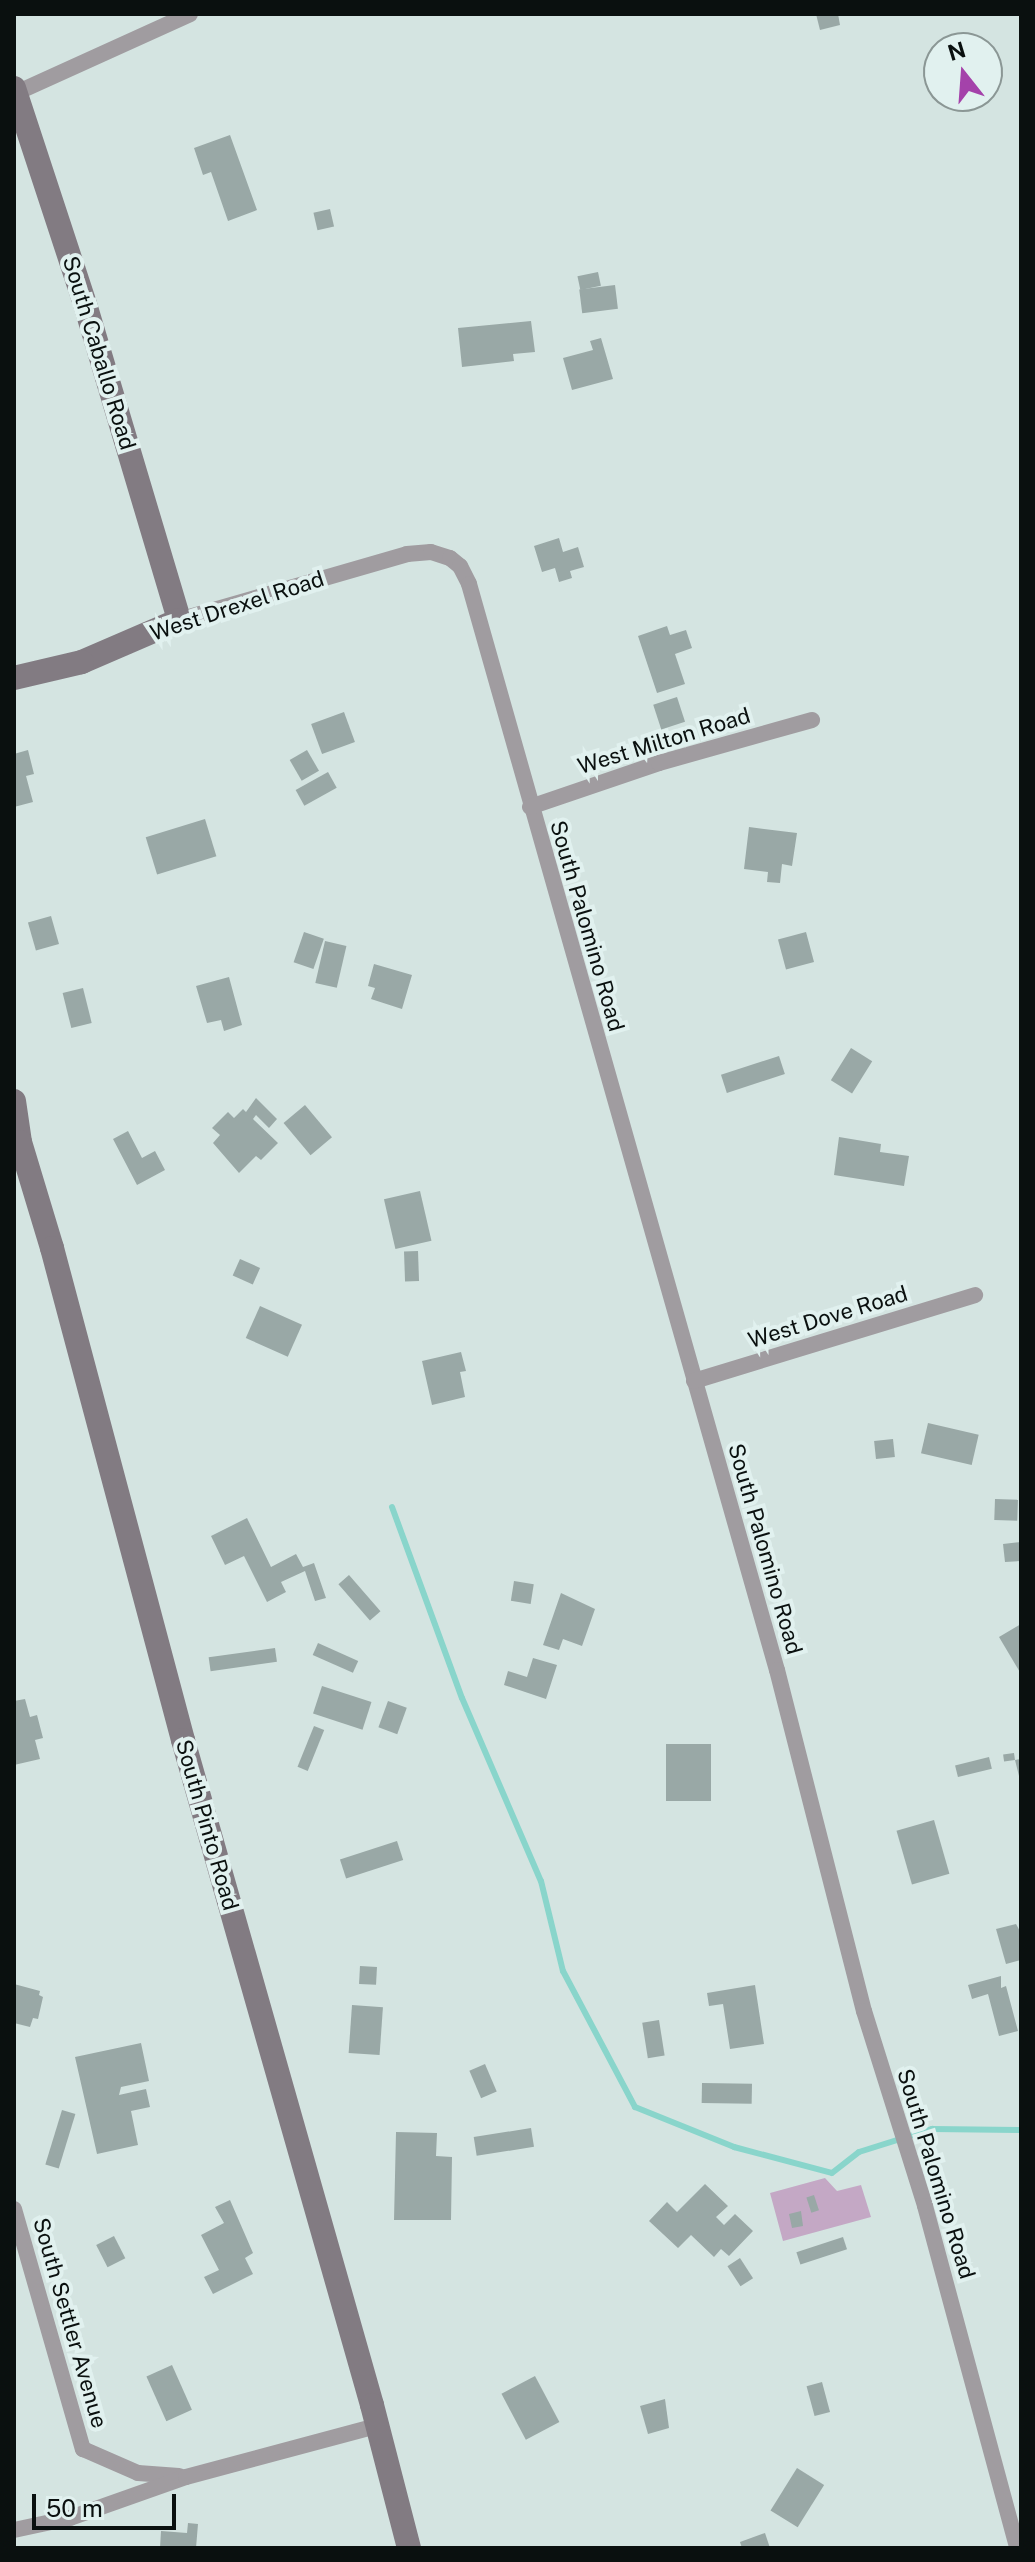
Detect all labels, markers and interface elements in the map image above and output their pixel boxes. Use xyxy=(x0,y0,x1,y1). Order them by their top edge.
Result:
north arrow xyxy=(923,32,1003,112)
text: N xyxy=(945,36,969,66)
street label: South Caballo Road xyxy=(57,253,141,453)
street label: West Drexel Road xyxy=(147,565,327,647)
street label: West Milton Road xyxy=(575,702,753,780)
street label: South Palomino Road xyxy=(544,817,630,1035)
street label: West Dove Road xyxy=(745,1280,911,1354)
street label: South Palomino Road xyxy=(722,1440,808,1658)
street label: South Pinto Road xyxy=(170,1737,244,1913)
street label: South Palomino Road xyxy=(891,2066,981,2282)
street label: South Settler Avenue xyxy=(27,2215,113,2431)
scale bar xyxy=(36,2478,180,2528)
text: 50 m xyxy=(46,2494,103,2522)

